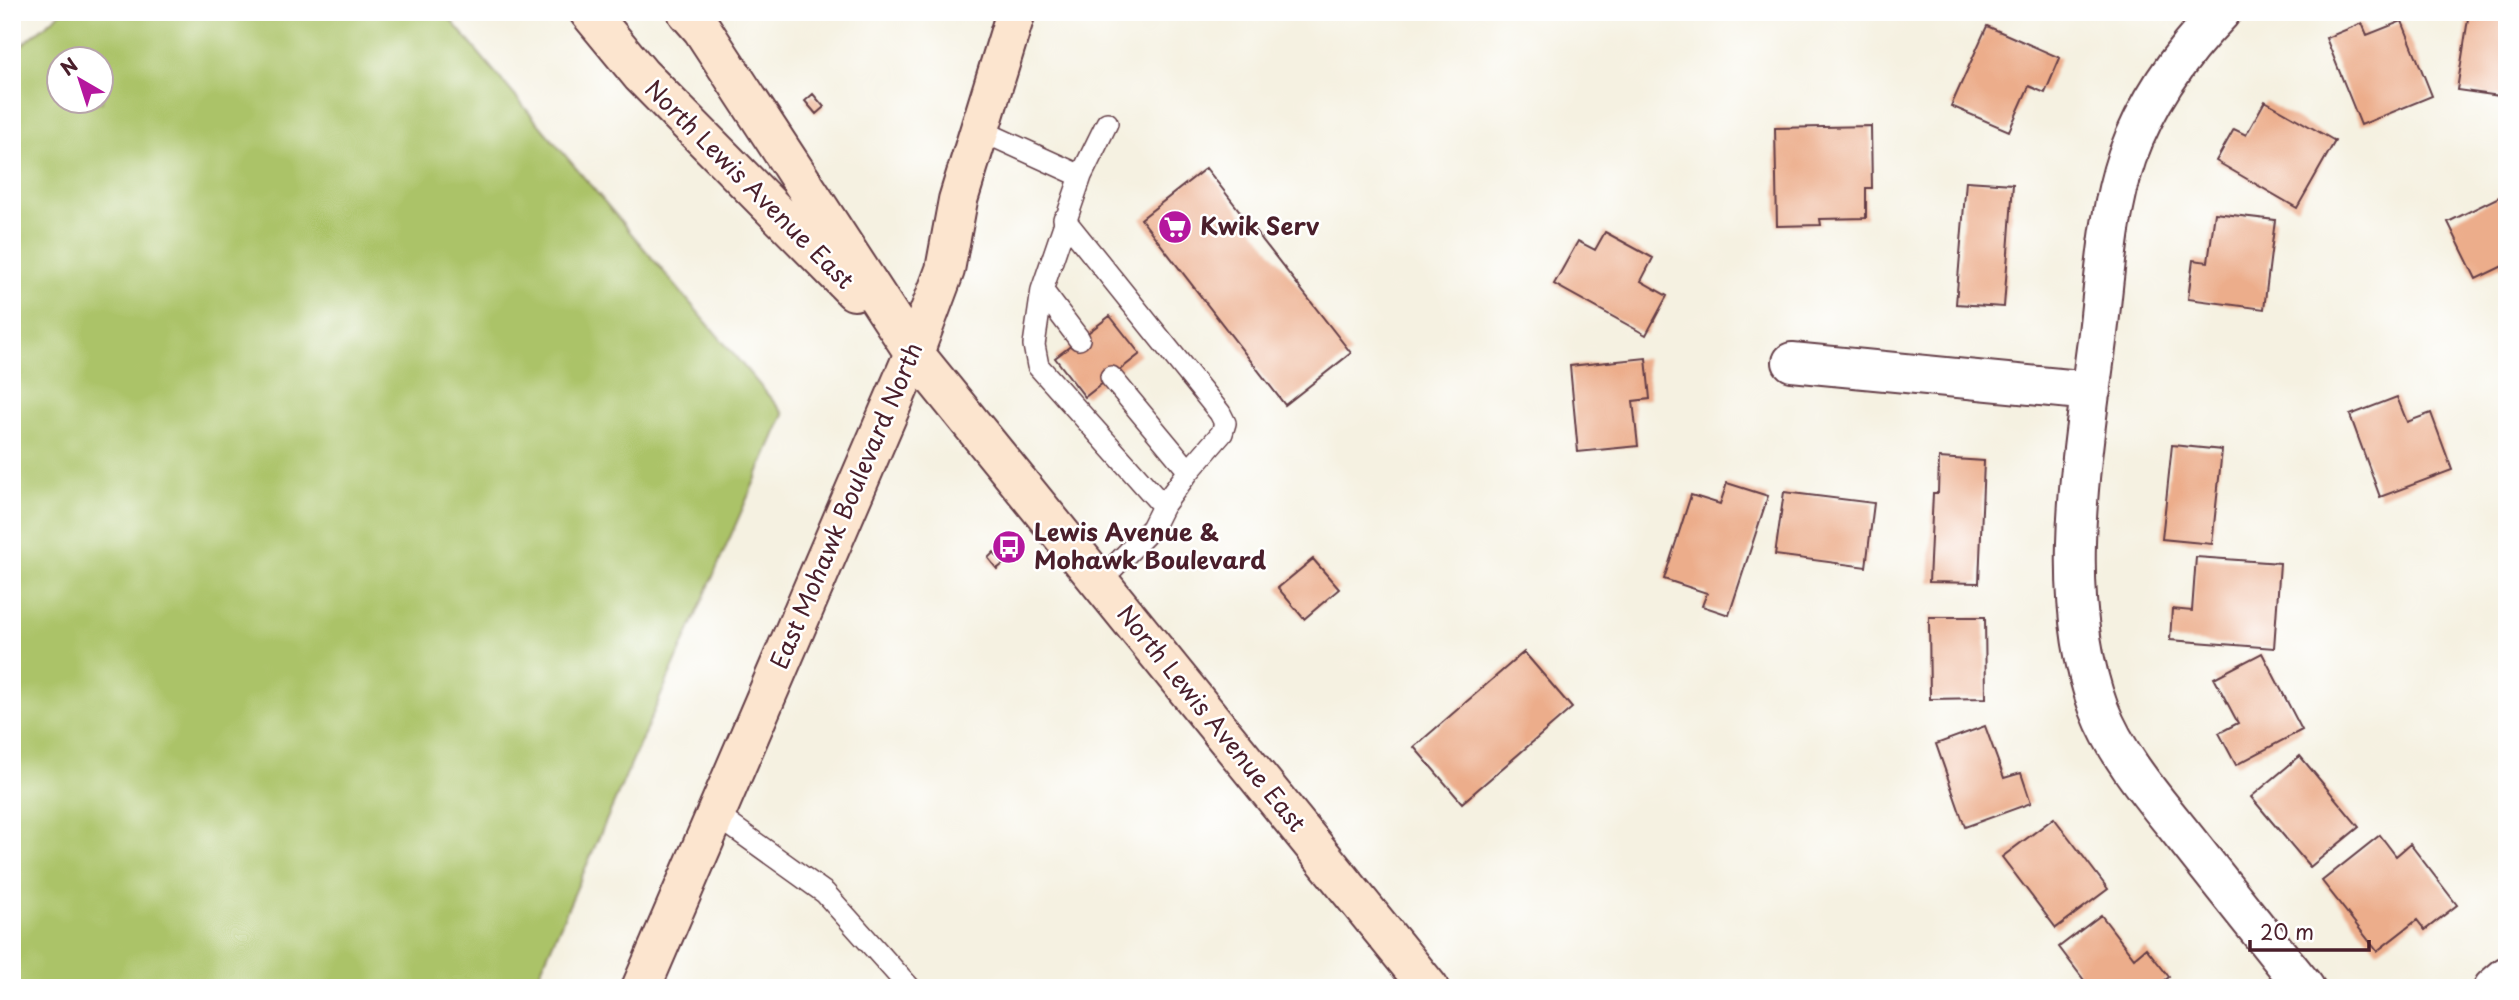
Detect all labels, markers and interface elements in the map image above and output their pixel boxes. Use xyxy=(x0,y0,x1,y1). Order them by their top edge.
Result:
north arrow xyxy=(46,46,116,116)
text: N xyxy=(54,50,83,82)
street label: North Lewis Avenue East xyxy=(638,71,863,296)
place label: Kwik Serv xyxy=(1200,207,1320,243)
supermarket icon: Kwik Serv xyxy=(1156,208,1194,246)
street label: East Mohawk Boulevard North xyxy=(760,336,930,674)
place label: Lewis Avenue & Mohawk Boulevard xyxy=(1034,513,1266,577)
bus stop icon: Lewis Avenue & Mohawk Boulevard xyxy=(990,528,1028,566)
street label: North Lewis Avenue East xyxy=(1109,596,1316,839)
scale bar xyxy=(2250,909,2368,953)
text: 20 m xyxy=(2260,915,2314,947)

